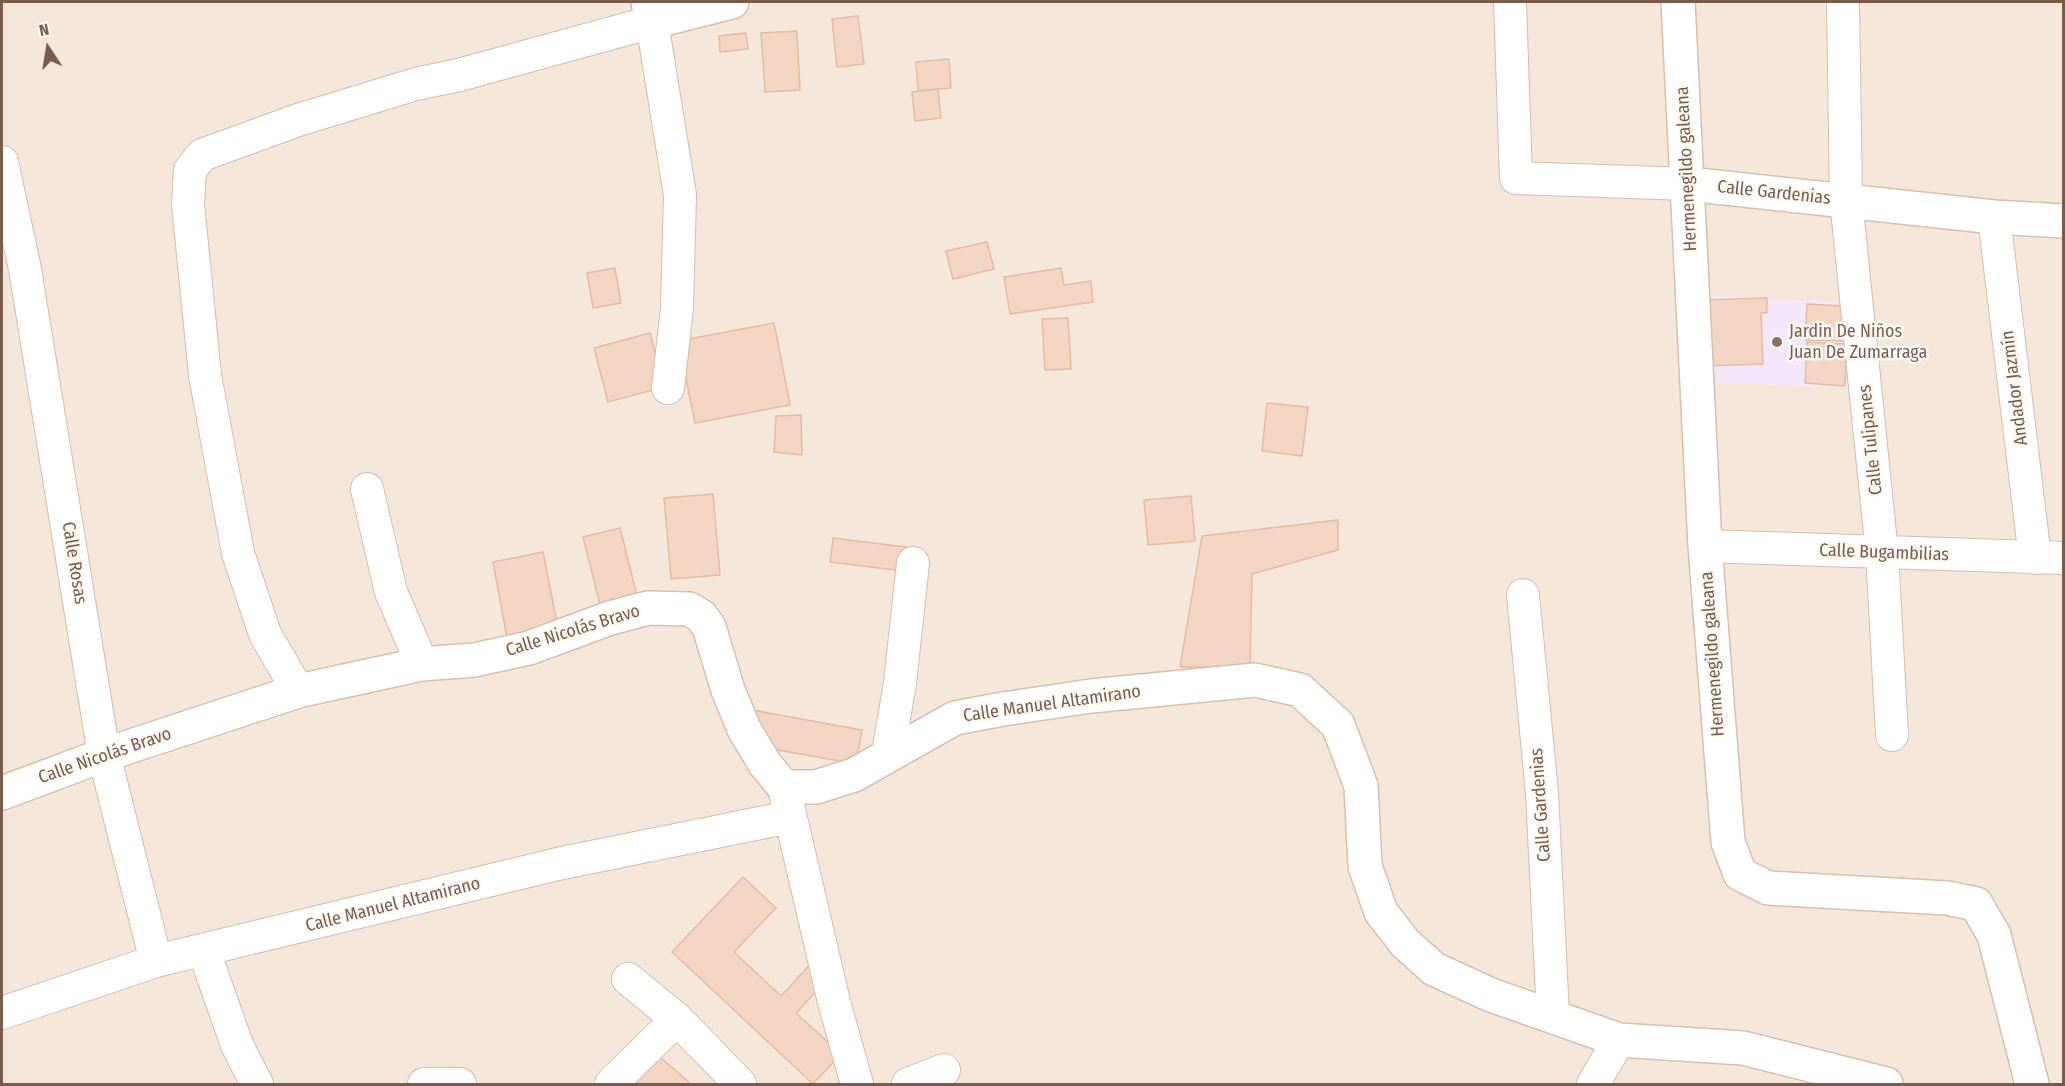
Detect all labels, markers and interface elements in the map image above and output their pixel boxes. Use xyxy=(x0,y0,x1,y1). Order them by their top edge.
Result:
north arrow xyxy=(18,18,78,78)
text: N xyxy=(37,20,51,40)
street label: Hermenegildo galeana xyxy=(1672,86,1702,252)
street label: Calle Gardenias xyxy=(1716,176,1832,210)
place label: Jardin De Niños Juan De Zumarraga xyxy=(1789,321,1927,364)
street label: Andador Jazmín xyxy=(1997,329,2033,447)
marker: Jardin De Niños Juan De Zumarraga xyxy=(1770,335,1784,349)
street label: Calle Tulipanes xyxy=(1854,384,1888,496)
street label: Calle Rosas xyxy=(57,520,91,606)
street label: Calle Bugambilias xyxy=(1819,540,1949,566)
street label: Hermenegildo galeana xyxy=(1696,571,1730,737)
street label: Calle Nicolás Bravo xyxy=(503,600,643,662)
street label: Calle Manuel Altamirano xyxy=(962,681,1142,727)
street label: Calle Nicolás Bravo xyxy=(36,723,174,789)
street label: Calle Gardenias xyxy=(1526,747,1556,863)
street label: Calle Manuel Altamirano xyxy=(303,873,483,937)

